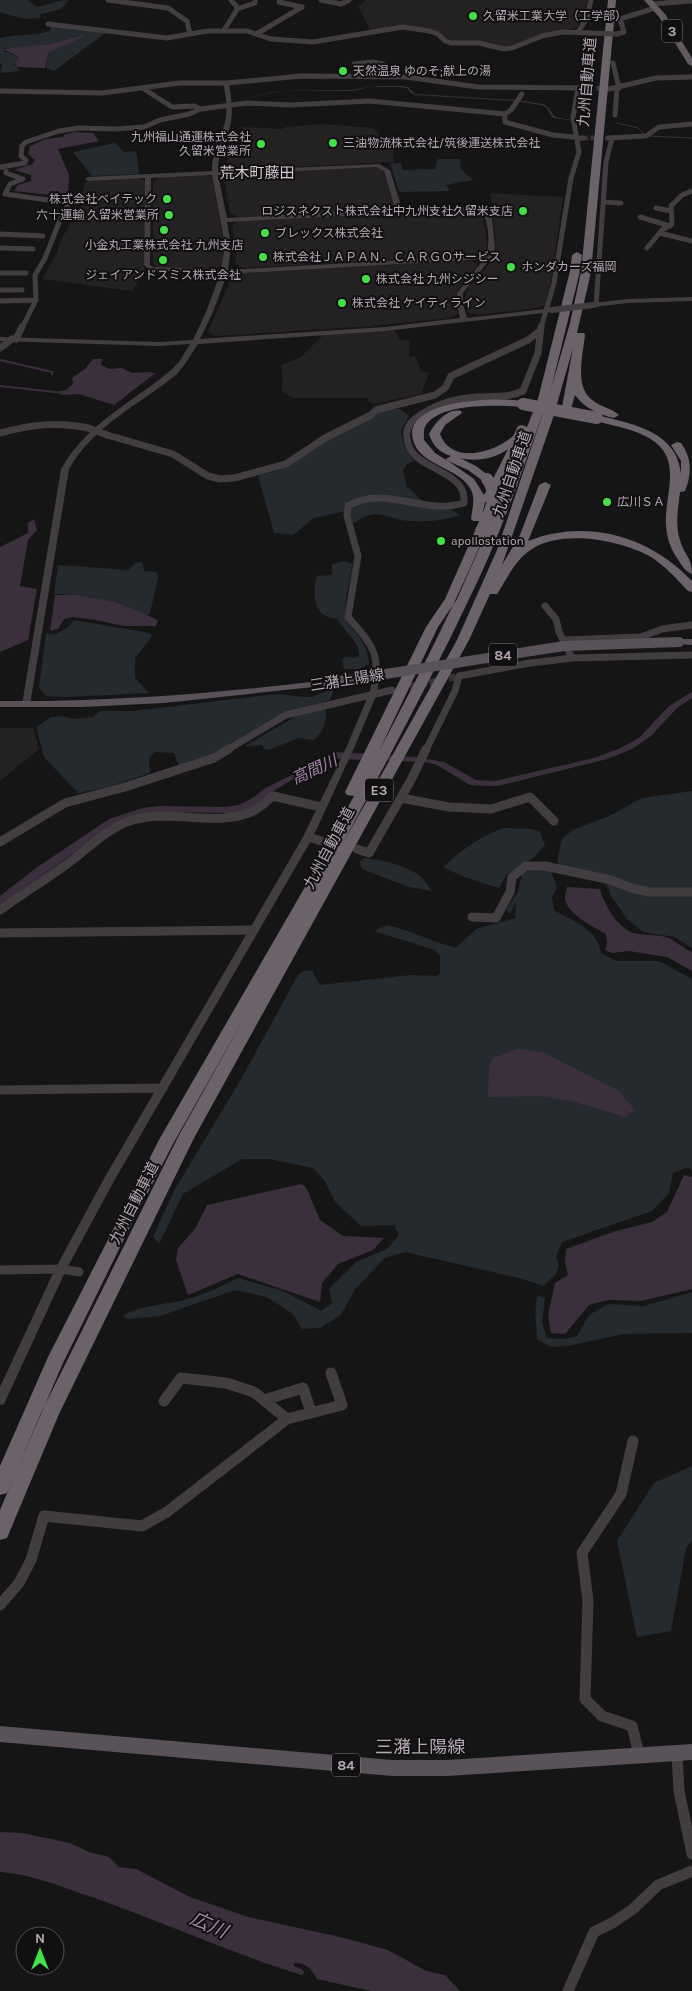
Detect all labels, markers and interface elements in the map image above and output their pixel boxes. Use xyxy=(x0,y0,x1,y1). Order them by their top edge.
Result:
place label: 久留米工業大学（工学部） xyxy=(483,9,627,23)
marker: 久留米工業大学（工学部） xyxy=(467,10,479,22)
road number: 3 xyxy=(662,20,682,42)
street label: 九州自動車道 xyxy=(574,36,600,128)
place label: 天然温泉 ゆのそ;献上の湯 xyxy=(353,64,491,78)
marker: 天然温泉 ゆのそ;献上の湯 xyxy=(337,65,349,77)
place label: 九州福山通運株式会社 久留米営業所 xyxy=(131,130,251,158)
place label: 三油物流株式会社/筑後運送株式会社 xyxy=(343,136,540,150)
marker: 三油物流株式会社/筑後運送株式会社 xyxy=(327,137,339,149)
marker: 九州福山通運株式会社 久留米営業所 xyxy=(255,138,267,150)
district label: 荒木町藤田 xyxy=(219,164,295,182)
place label: 株式会社ベイテック xyxy=(49,192,157,206)
marker: 株式会社ベイテック xyxy=(161,193,173,205)
place label: ロジスネクスト株式会社中九州支社久留米支店 xyxy=(261,204,513,218)
marker: ロジスネクスト株式会社中九州支社久留米支店 xyxy=(517,205,529,217)
place label: 六十運輸 久留米営業所 xyxy=(36,208,159,222)
marker: 六十運輸 久留米営業所 xyxy=(163,209,175,221)
marker: 小金丸工業株式会社 九州支店 xyxy=(158,224,170,236)
place label: ブレックス株式会社 xyxy=(275,226,383,240)
marker: ブレックス株式会社 xyxy=(259,227,271,239)
place label: 小金丸工業株式会社 九州支店 xyxy=(85,238,243,252)
place label: 株式会社ＪＡＰＡＮ．ＣＡＲＧＯサービス xyxy=(273,250,501,264)
marker: 株式会社ＪＡＰＡＮ．ＣＡＲＧＯサービス xyxy=(257,251,269,263)
marker: ジェイアンドスミス株式会社 xyxy=(157,254,169,266)
place label: ホンダカーズ福岡 xyxy=(521,260,616,274)
marker: ホンダカーズ福岡 xyxy=(505,261,517,273)
place label: ジェイアンドスミス株式会社 xyxy=(85,268,241,282)
place label: 株式会社 九州シジシー xyxy=(376,272,499,286)
marker: 株式会社 九州シジシー xyxy=(360,273,372,285)
place label: 株式会社 ケイティライン xyxy=(352,296,486,310)
marker: 株式会社 ケイティライン xyxy=(336,297,348,309)
street label: 九州自動車道 xyxy=(489,429,535,519)
place label: 広川ＳＡ xyxy=(617,495,665,509)
marker: 広川ＳＡ xyxy=(601,496,613,508)
place label: apollostation xyxy=(451,534,524,548)
marker: apollostation xyxy=(435,535,447,547)
road number: 84 xyxy=(489,644,517,666)
street label: 三潴上陽線 xyxy=(309,665,385,695)
water label: 高間川 xyxy=(288,750,342,788)
road number: E3 xyxy=(365,778,393,802)
street label: 九州自動車道 xyxy=(300,804,358,892)
street label: 九州自動車道 xyxy=(106,1159,162,1247)
street label: 三潴上陽線 xyxy=(375,1736,465,1758)
road number: 84 xyxy=(332,1754,360,1776)
water label: 広川 xyxy=(187,1907,232,1944)
north arrow xyxy=(15,1926,65,1976)
text: N xyxy=(35,1930,45,1947)

